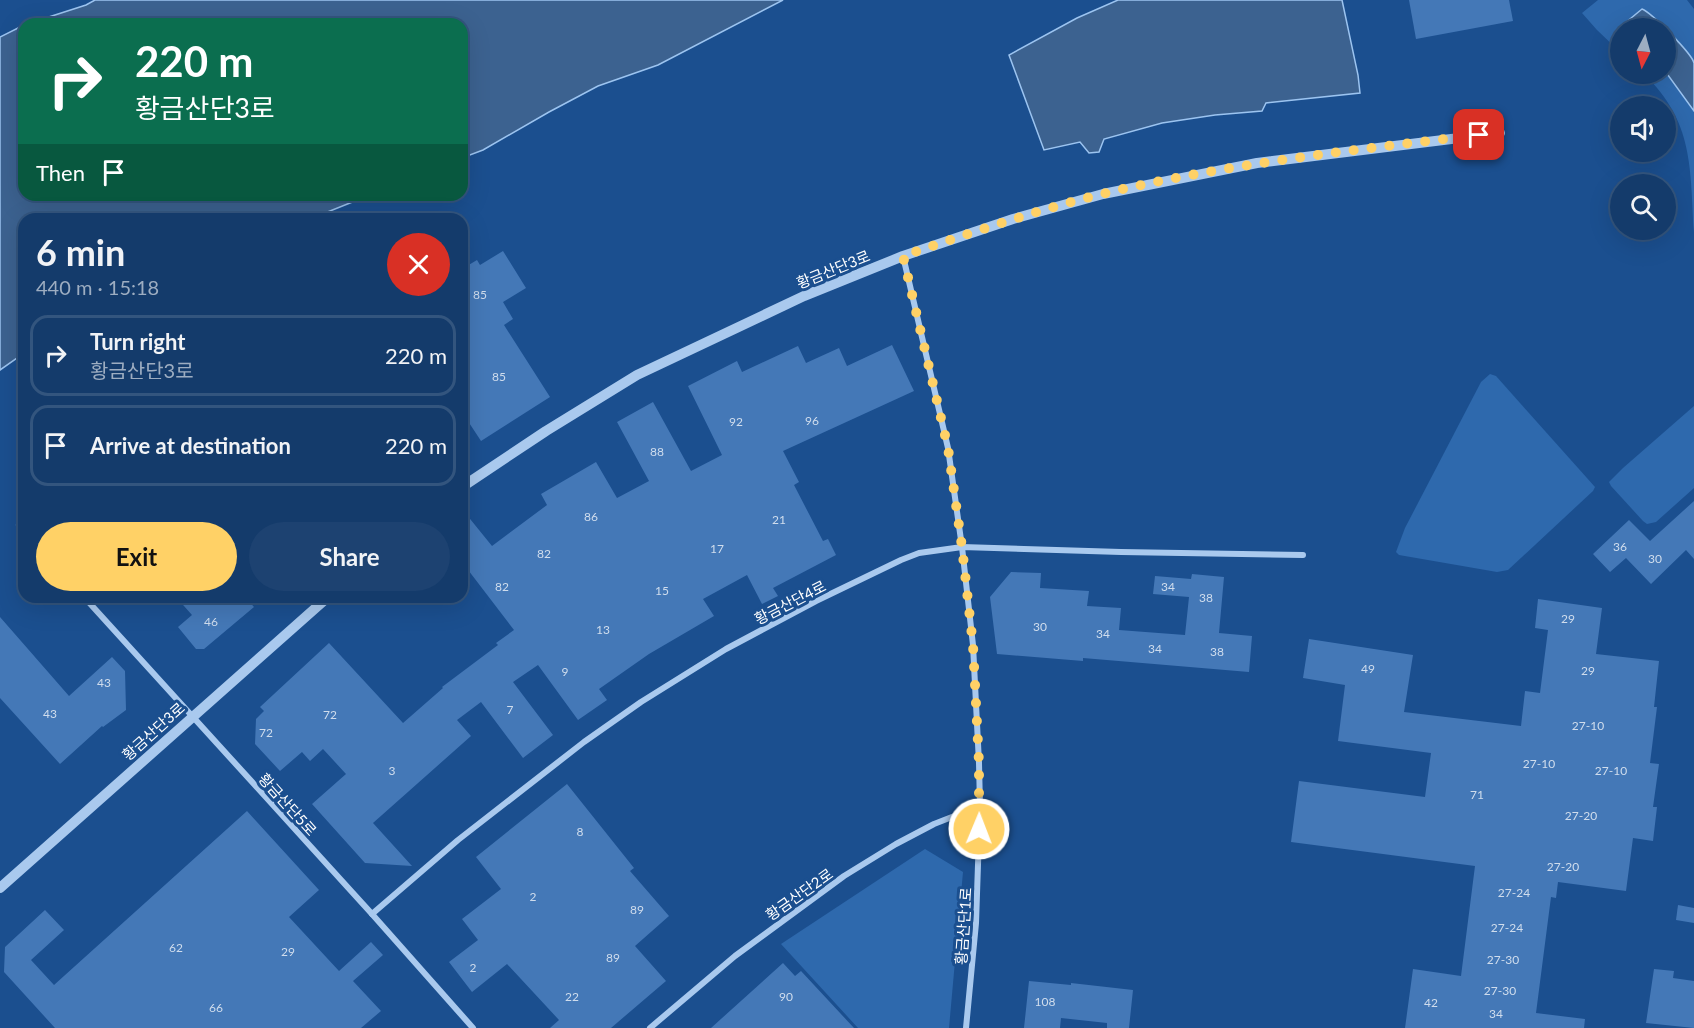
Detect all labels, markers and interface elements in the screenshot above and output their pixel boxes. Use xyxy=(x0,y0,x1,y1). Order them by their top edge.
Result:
north arrow xyxy=(1610,18,1676,84)
map controls xyxy=(1610,18,1676,240)
text: 220 m xyxy=(135,36,253,86)
icon: right xyxy=(36,42,114,120)
text: 황금산단3로 xyxy=(135,91,275,124)
button: sound xyxy=(1610,96,1676,162)
pin xyxy=(1453,109,1504,160)
icon: arrive xyxy=(1462,118,1495,151)
icon: arrive xyxy=(97,156,130,189)
text: Then xyxy=(36,159,85,186)
button: search xyxy=(1610,174,1676,240)
text: 6 min xyxy=(36,230,125,274)
button: close xyxy=(387,233,450,296)
street label: 황금산단3로 xyxy=(794,246,872,292)
text: 440 m · 15:18 xyxy=(36,275,159,299)
house number: 85 xyxy=(473,287,487,302)
text: Turn right xyxy=(90,328,185,355)
icon: right xyxy=(39,339,72,372)
text: 220 m xyxy=(385,342,447,369)
text: 황금산단3로 xyxy=(90,358,194,382)
house number: 85 xyxy=(492,369,506,384)
house number: 96 xyxy=(805,413,819,428)
house number: 92 xyxy=(729,414,743,429)
icon: arrive xyxy=(39,429,72,462)
text: Arrive at destination xyxy=(90,432,291,459)
text: 220 m xyxy=(385,432,447,459)
house number: 88 xyxy=(650,444,664,459)
house number: 86 xyxy=(584,509,598,524)
house number: 21 xyxy=(772,512,786,527)
button: Exit xyxy=(36,522,237,591)
button: Share xyxy=(249,522,450,591)
house number: 36 xyxy=(1613,539,1627,554)
house number: 17 xyxy=(710,541,724,556)
house number: 82 xyxy=(537,546,551,561)
house number: 30 xyxy=(1648,551,1662,566)
street label: 황금산단4로 xyxy=(751,576,829,628)
house number: 82 xyxy=(495,579,509,594)
house number: 34 xyxy=(1161,579,1175,594)
house number: 15 xyxy=(655,583,669,598)
house number: 38 xyxy=(1199,590,1213,605)
house number: 29 xyxy=(1561,611,1575,626)
house number: 46 xyxy=(204,614,218,629)
house number: 30 xyxy=(1033,619,1047,634)
house number: 13 xyxy=(596,622,610,637)
house number: 34 xyxy=(1096,626,1110,641)
house number: 34 xyxy=(1148,641,1162,656)
house number: 38 xyxy=(1210,644,1224,659)
house number: 49 xyxy=(1361,661,1375,676)
house number: 29 xyxy=(1581,663,1595,678)
house number: 9 xyxy=(562,664,569,679)
house number: 43 xyxy=(97,675,111,690)
street label: 황금산단3로 xyxy=(118,698,188,764)
house number: 7 xyxy=(507,702,514,717)
house number: 43 xyxy=(43,706,57,721)
house number: 72 xyxy=(323,707,337,722)
house number: 27-10 xyxy=(1572,718,1604,733)
house number: 72 xyxy=(259,725,273,740)
house number: 27-10 xyxy=(1523,756,1555,771)
house number: 3 xyxy=(389,763,396,778)
house number: 27-10 xyxy=(1595,763,1627,778)
street label: 황금산단5로 xyxy=(255,769,321,839)
house number: 71 xyxy=(1470,787,1484,802)
position arrow xyxy=(947,797,1011,861)
house number: 27-20 xyxy=(1565,808,1597,823)
house number: 8 xyxy=(577,824,584,839)
house number: 27-20 xyxy=(1547,859,1579,874)
street label: 황금산단2로 xyxy=(762,864,836,924)
house number: 27-24 xyxy=(1498,885,1530,900)
street label: 황금산단1로 xyxy=(951,887,975,965)
house number: 2 xyxy=(530,889,537,904)
house number: 89 xyxy=(630,902,644,917)
house number: 27-24 xyxy=(1491,920,1523,935)
house number: 62 xyxy=(169,940,183,955)
house number: 29 xyxy=(281,944,295,959)
house number: 89 xyxy=(606,950,620,965)
house number: 27-30 xyxy=(1487,952,1519,967)
house number: 2 xyxy=(470,960,477,975)
house number: 27-30 xyxy=(1484,983,1516,998)
house number: 22 xyxy=(565,989,579,1004)
house number: 90 xyxy=(779,989,793,1004)
house number: 108 xyxy=(1035,994,1055,1009)
house number: 42 xyxy=(1424,995,1438,1010)
house number: 66 xyxy=(209,1000,223,1015)
house number: 34 xyxy=(1489,1006,1503,1021)

